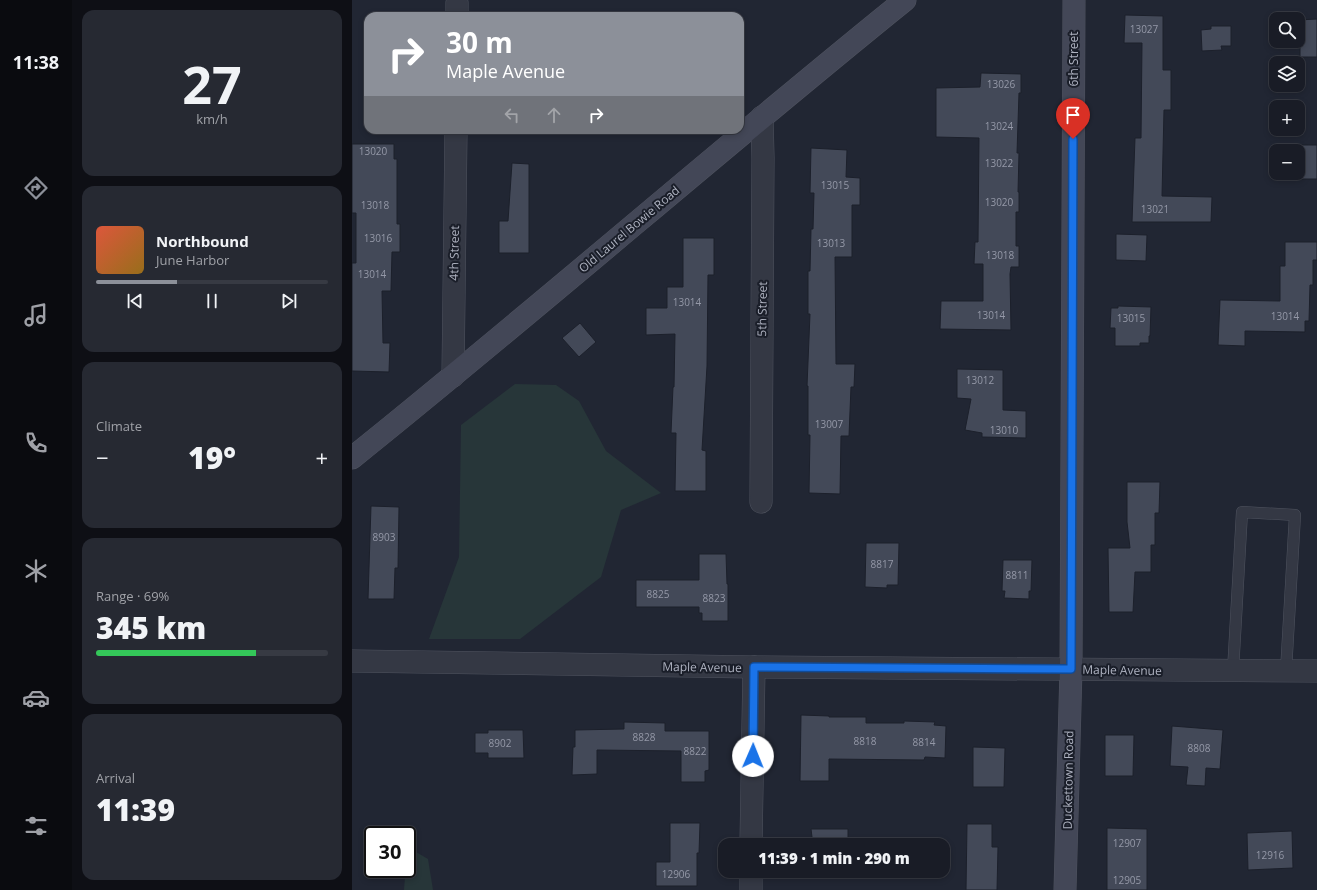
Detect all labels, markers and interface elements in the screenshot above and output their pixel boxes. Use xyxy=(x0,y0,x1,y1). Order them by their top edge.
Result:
map controls xyxy=(1269,12,1305,180)
button: search xyxy=(1269,12,1305,48)
house number: 13027 xyxy=(1130,22,1159,36)
text: 30 m xyxy=(446,23,513,61)
icon: right xyxy=(380,28,432,80)
street label: 6th Street xyxy=(1065,31,1082,87)
text: 27 xyxy=(182,48,242,119)
text: 11:38 xyxy=(13,50,59,74)
button: layers xyxy=(1269,56,1305,92)
text: Maple Avenue xyxy=(446,59,565,83)
house number: 13026 xyxy=(987,77,1016,91)
pin xyxy=(1056,98,1090,139)
button: + xyxy=(1269,100,1305,136)
icon: left xyxy=(501,104,523,126)
icon: ahead xyxy=(543,104,565,126)
icon: right xyxy=(585,104,607,126)
icon: arrive xyxy=(1062,104,1084,126)
text: km/h xyxy=(196,110,228,128)
house number: 13024 xyxy=(985,119,1014,133)
house number: 13020 xyxy=(359,144,388,158)
button: − xyxy=(1269,144,1305,180)
house number: 13022 xyxy=(985,156,1014,170)
icon: directions xyxy=(22,174,50,202)
house number: 13015 xyxy=(821,178,850,192)
street label: Old Laurel Bowie Road xyxy=(575,182,683,276)
house number: 13020 xyxy=(985,195,1014,209)
house number: 13018 xyxy=(361,198,390,212)
house number: 13021 xyxy=(1141,202,1169,216)
street label: 4th Street xyxy=(445,225,463,281)
text: Northbound xyxy=(156,231,249,251)
house number: 13016 xyxy=(364,231,393,245)
house number: 13013 xyxy=(817,236,846,250)
house number: 13018 xyxy=(986,248,1015,262)
text: June Harbor xyxy=(156,251,229,269)
house number: 13014 xyxy=(358,267,387,281)
street label: 5th Street xyxy=(753,281,771,337)
icon: previous xyxy=(124,290,146,312)
icon: pause xyxy=(201,290,223,312)
icon: next xyxy=(278,290,300,312)
house number: 13014 xyxy=(673,295,702,309)
icon: music xyxy=(22,301,50,329)
house number: 13014 xyxy=(977,308,1006,322)
house number: 13014 xyxy=(1271,309,1300,323)
house number: 13015 xyxy=(1117,311,1146,325)
house number: 13012 xyxy=(966,373,995,387)
text: Climate xyxy=(96,417,142,435)
house number: 13007 xyxy=(815,417,844,431)
house number: 13010 xyxy=(990,423,1019,437)
icon: phone xyxy=(22,429,50,457)
text: 19° xyxy=(188,437,236,478)
text: − xyxy=(96,442,109,472)
text: + xyxy=(315,442,328,472)
house number: 8903 xyxy=(373,530,396,544)
icon: climate xyxy=(22,557,50,585)
house number: 8817 xyxy=(871,557,894,571)
house number: 8811 xyxy=(1006,568,1028,582)
text: Range · 69% xyxy=(96,587,169,605)
house number: 8825 xyxy=(647,587,670,601)
house number: 8823 xyxy=(703,591,726,605)
text: 345 km xyxy=(96,607,206,648)
street label: Maple Avenue xyxy=(662,658,742,676)
street label: Maple Avenue xyxy=(1082,661,1162,679)
icon: car xyxy=(22,684,50,712)
house number: 8828 xyxy=(633,730,656,744)
street label: Duckettown Road xyxy=(1059,730,1077,830)
house number: 8818 xyxy=(854,734,877,748)
position arrow xyxy=(732,735,774,777)
house number: 8814 xyxy=(913,735,936,749)
house number: 8902 xyxy=(489,736,512,750)
house number: 8808 xyxy=(1188,741,1211,755)
house number: 8822 xyxy=(684,744,707,758)
text: Arrival xyxy=(96,769,135,787)
text: 11:39 xyxy=(96,789,175,830)
icon: filters xyxy=(22,812,50,840)
speed limit sign: 30 xyxy=(364,826,416,878)
house number: 12907 xyxy=(1113,836,1142,850)
text: 11:39 · 1 min · 290 m xyxy=(758,848,910,868)
house number: 12916 xyxy=(1256,848,1285,862)
house number: 12906 xyxy=(662,867,691,881)
house number: 12905 xyxy=(1113,873,1142,887)

